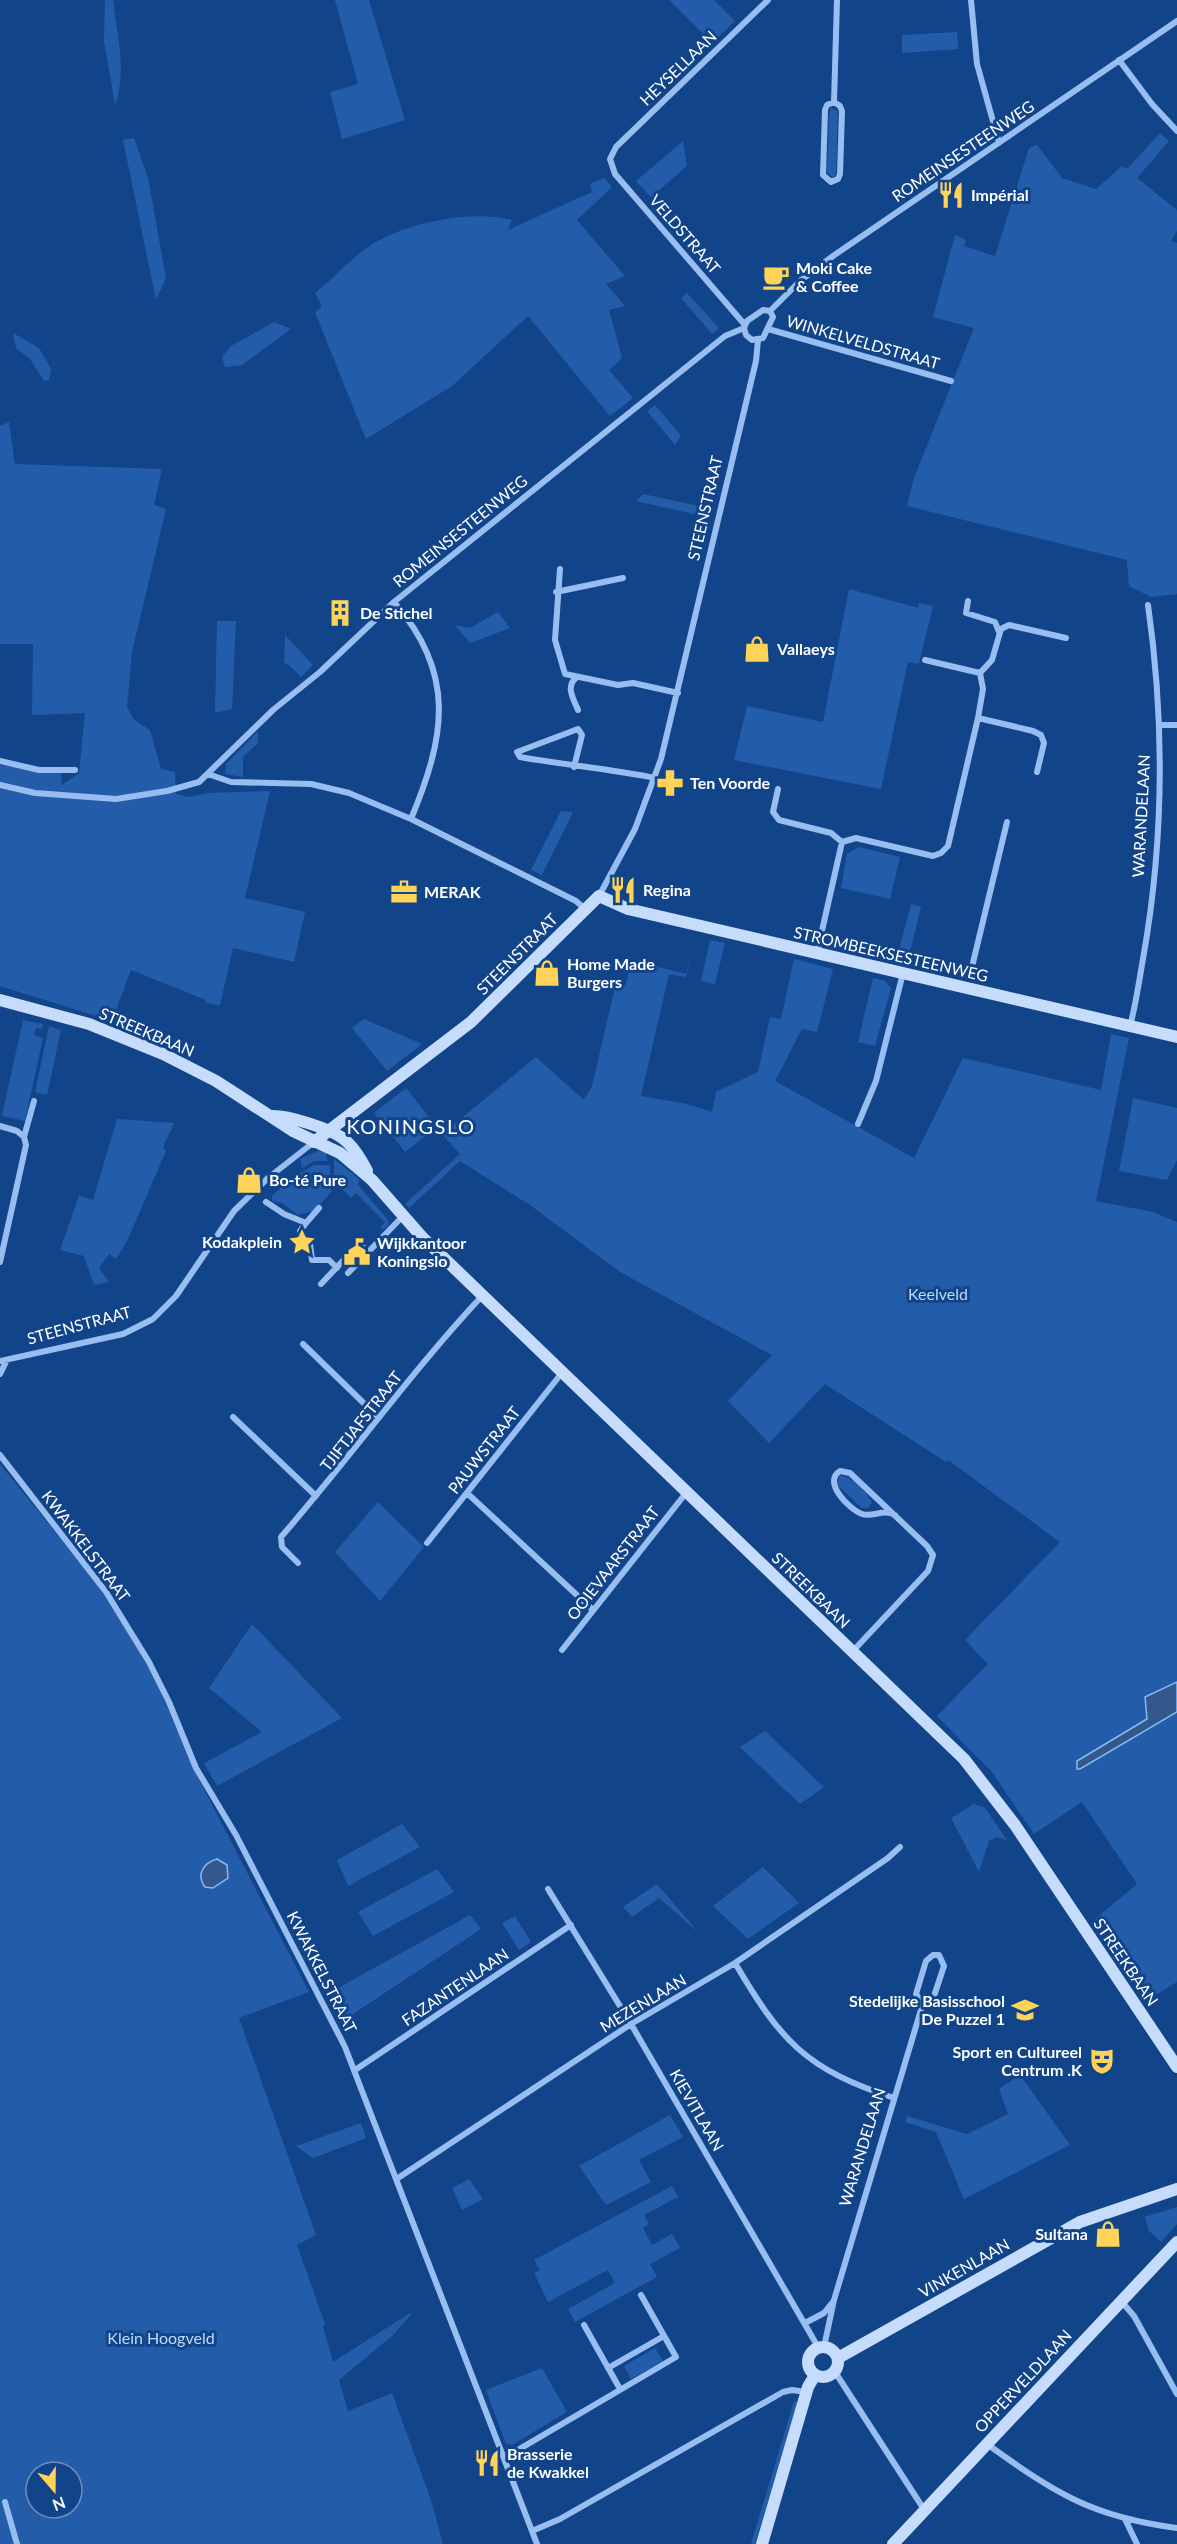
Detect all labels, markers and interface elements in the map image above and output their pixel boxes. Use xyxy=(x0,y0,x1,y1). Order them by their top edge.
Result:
street label: HEYSELLAAN xyxy=(635,26,720,109)
street label: ROMEINSESTEENWEG xyxy=(888,96,1037,205)
restaurant icon: Impérial xyxy=(936,180,966,210)
place label: Impérial xyxy=(971,185,1029,204)
street label: VELDSTRAAT xyxy=(646,190,725,278)
place label: Moki Cake & Coffee xyxy=(796,258,872,295)
cafe icon: Moki Cake & Coffee xyxy=(761,262,791,292)
street label: WINKELVELDSTRAAT xyxy=(784,311,942,373)
street label: STEENSTRAAT xyxy=(683,453,726,562)
street label: ROMEINSESTEENWEG xyxy=(389,471,531,591)
building icon: De Stichel xyxy=(325,598,355,628)
place label: De Stichel xyxy=(360,603,432,622)
shop icon: Vallaeys xyxy=(742,634,772,664)
place label: Vallaeys xyxy=(776,639,835,658)
street label: WARANDELAAN xyxy=(1128,754,1153,878)
pharmacy icon: Ten Voorde xyxy=(655,768,685,798)
place label: Ten Voorde xyxy=(690,773,771,792)
restaurant icon: Regina xyxy=(608,875,638,905)
office icon: MERAK xyxy=(389,877,419,907)
place label: Regina xyxy=(643,880,691,899)
place label: MERAK xyxy=(424,882,482,901)
street label: STEENSTRAAT xyxy=(472,909,562,998)
street label: STROMBEEKSESTEENWEG xyxy=(792,922,990,985)
place label: Home Made Burgers xyxy=(567,954,655,991)
shop icon: Home Made Burgers xyxy=(532,958,562,988)
street label: STREEKBAAN xyxy=(97,1003,198,1060)
district label: KONINGSLO xyxy=(346,1114,476,1138)
shop icon: Bo-té Pure xyxy=(234,1165,264,1195)
place label: Bo-té Pure xyxy=(269,1170,347,1189)
place icon: Kodakplein xyxy=(287,1227,317,1257)
place label: Kodakplein xyxy=(202,1232,282,1251)
place label: Wijkkantoor Koningslo xyxy=(377,1233,466,1270)
public building icon: Wijkkantoor Koningslo xyxy=(342,1237,372,1267)
park label: Keelveld xyxy=(908,1284,968,1303)
street label: STEENSTRAAT xyxy=(25,1301,134,1348)
street label: TJIFTJAFSTRAAT xyxy=(316,1367,406,1474)
street label: PAUWSTRAAT xyxy=(444,1402,524,1497)
street label: KWAKKELSTRAAT xyxy=(38,1486,135,1605)
street label: OOIEVAARSTRAAT xyxy=(562,1502,663,1623)
street label: STREEKBAAN xyxy=(768,1548,854,1632)
street label: KWAKKELSTRAAT xyxy=(284,1908,362,2036)
street label: STREEKBAAN xyxy=(1090,1914,1163,2009)
street label: FAZANTENLAAN xyxy=(398,1944,512,2029)
street label: MEZENLAAN xyxy=(596,1969,689,2036)
place label: Stedelijke Basisschool De Puzzel 1 xyxy=(849,1991,1005,2028)
school or university icon: Stedelijke Basisschool De Puzzel 1 xyxy=(1010,1995,1040,2025)
place label: Sport en Cultureel Centrum .K xyxy=(953,2042,1083,2079)
theatre icon: Sport en Cultureel Centrum .K xyxy=(1087,2046,1117,2076)
street label: KIEVITLAAN xyxy=(666,2066,728,2154)
street label: WARANDELAAN xyxy=(834,2085,889,2209)
shop icon: Sultana xyxy=(1093,2219,1123,2249)
place label: Sultana xyxy=(1035,2224,1088,2243)
street label: VINKENLAAN xyxy=(915,2234,1013,2301)
street label: OPPERVELDLAAN xyxy=(970,2325,1075,2436)
park label: Klein Hoogveld xyxy=(107,2328,215,2347)
place label: Brasserie de Kwakkel xyxy=(507,2444,589,2481)
restaurant icon: Brasserie de Kwakkel xyxy=(472,2448,502,2478)
north arrow xyxy=(24,2460,84,2520)
text: N xyxy=(50,2494,68,2516)

